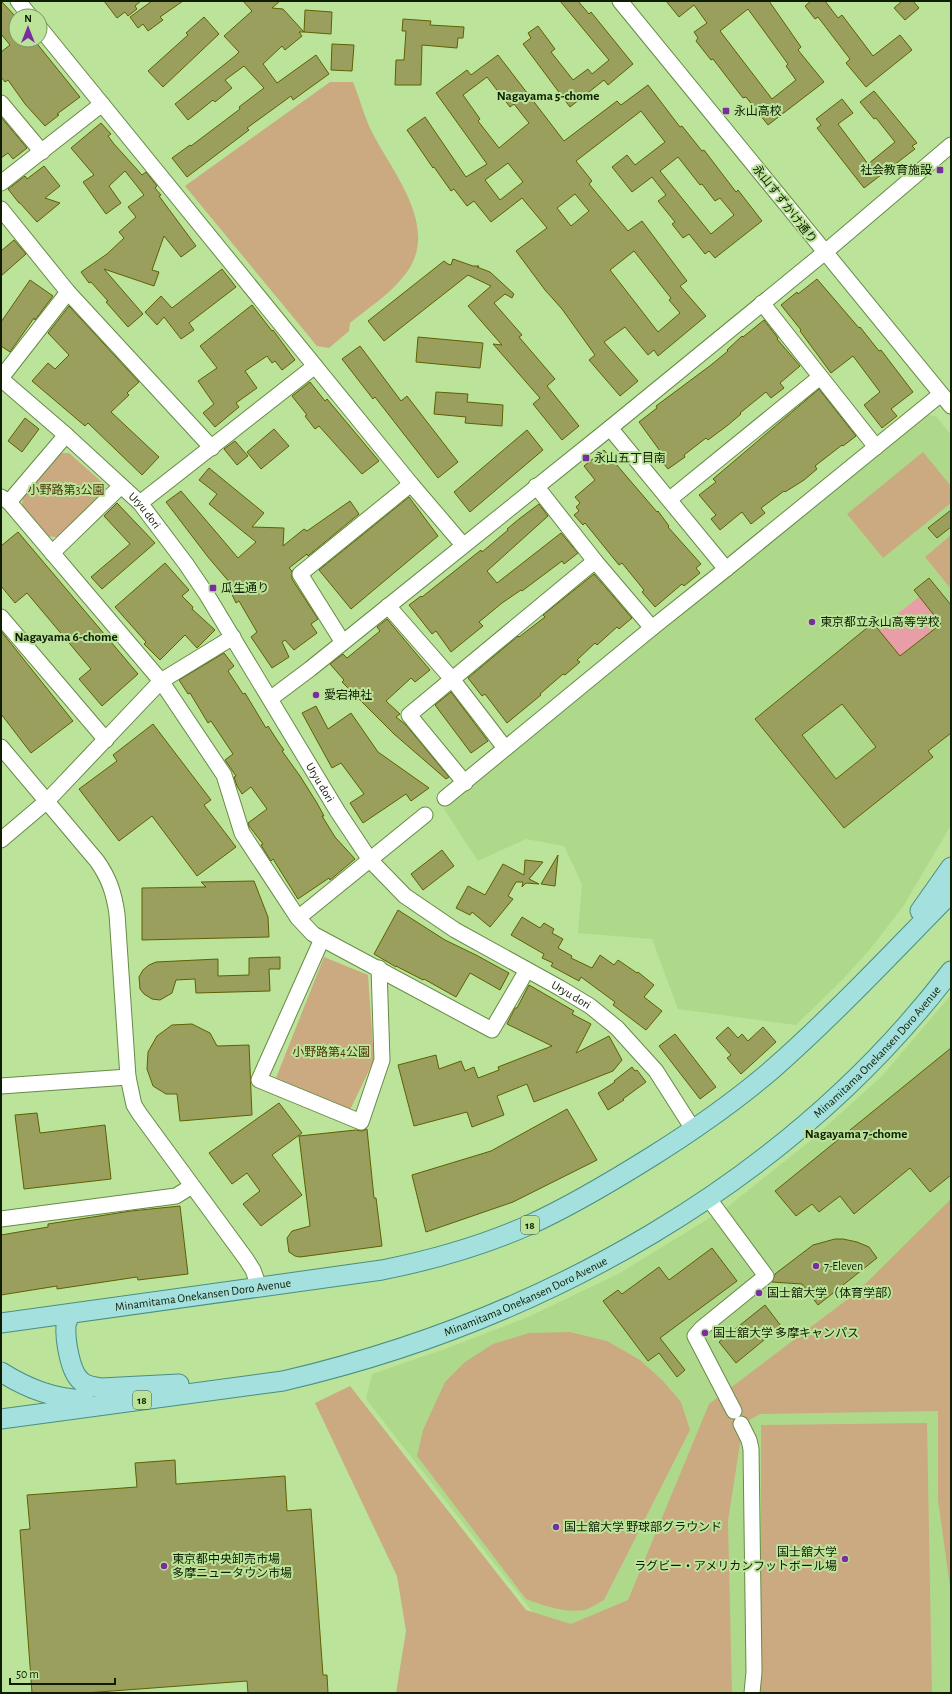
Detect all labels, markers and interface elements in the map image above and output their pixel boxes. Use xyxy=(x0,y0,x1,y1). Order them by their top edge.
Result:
north arrow xyxy=(8,8,48,48)
text: N xyxy=(24,13,32,24)
district label: Nagayama 5-chome xyxy=(497,90,599,103)
place label: 永山高校 xyxy=(734,104,782,117)
marker: 永山高校 xyxy=(721,106,731,116)
street label: 永山すずかけ通り xyxy=(751,162,820,246)
place label: 社会教育施設 xyxy=(860,163,932,176)
marker: 社会教育施設 xyxy=(935,165,945,175)
place label: 永山五丁目南 xyxy=(594,451,666,464)
marker: 永山五丁目南 xyxy=(581,453,591,463)
park label: 小野路第3公園 xyxy=(28,483,104,496)
street label: Uryu dori xyxy=(126,490,163,531)
place label: 瓜生通り xyxy=(221,581,269,594)
marker: 瓜生通り xyxy=(208,583,218,593)
place label: 東京都立永山高等学校 xyxy=(820,615,940,628)
marker: 東京都立永山高等学校 xyxy=(807,617,817,627)
district label: Nagayama 6-chome xyxy=(14,631,118,644)
place label: 愛宕神社 xyxy=(324,688,372,701)
marker: 愛宕神社 xyxy=(311,690,321,700)
street label: Uryu dori xyxy=(304,761,336,804)
street label: Uryu dori xyxy=(550,979,593,1011)
street label: Minamitama Onekansen Doro Avenue xyxy=(811,984,943,1120)
park label: 小野路第4公園 xyxy=(292,1045,370,1058)
district label: Nagayama 7-chome xyxy=(805,1128,907,1141)
road number: 18 xyxy=(521,1216,539,1234)
street label: Minamitama Onekansen Doro Avenue xyxy=(442,1254,609,1338)
place label: 7-Eleven xyxy=(824,1260,863,1272)
marker: 7-Eleven xyxy=(811,1261,821,1271)
street label: Minamitama Onekansen Doro Avenue xyxy=(114,1277,292,1313)
place label: 国士舘大学（体育学部） xyxy=(767,1286,899,1299)
marker: 国士舘大学（体育学部） xyxy=(754,1288,764,1298)
place label: 国士舘大学 多摩キャンパス xyxy=(713,1326,859,1339)
marker: 国士舘大学 多摩キャンパス xyxy=(700,1328,710,1338)
road number: 18 xyxy=(133,1391,151,1409)
place label: 国士舘大学 野球部グラウンド xyxy=(564,1520,722,1533)
marker: 国士舘大学 野球部グラウンド xyxy=(551,1522,561,1532)
place label: 国士舘大学 ラグビー・アメリカンフットボール場 xyxy=(634,1545,837,1572)
place label: 東京都中央卸売市場 多摩ニュータウン市場 xyxy=(172,1552,292,1579)
marker: 国士舘大学 ラグビー・アメリカンフットボール場 xyxy=(840,1554,850,1564)
marker: 東京都中央卸売市場 多摩ニュータウン市場 xyxy=(159,1561,169,1571)
scale bar xyxy=(10,1660,115,1686)
text: 50 m xyxy=(16,1668,39,1680)

